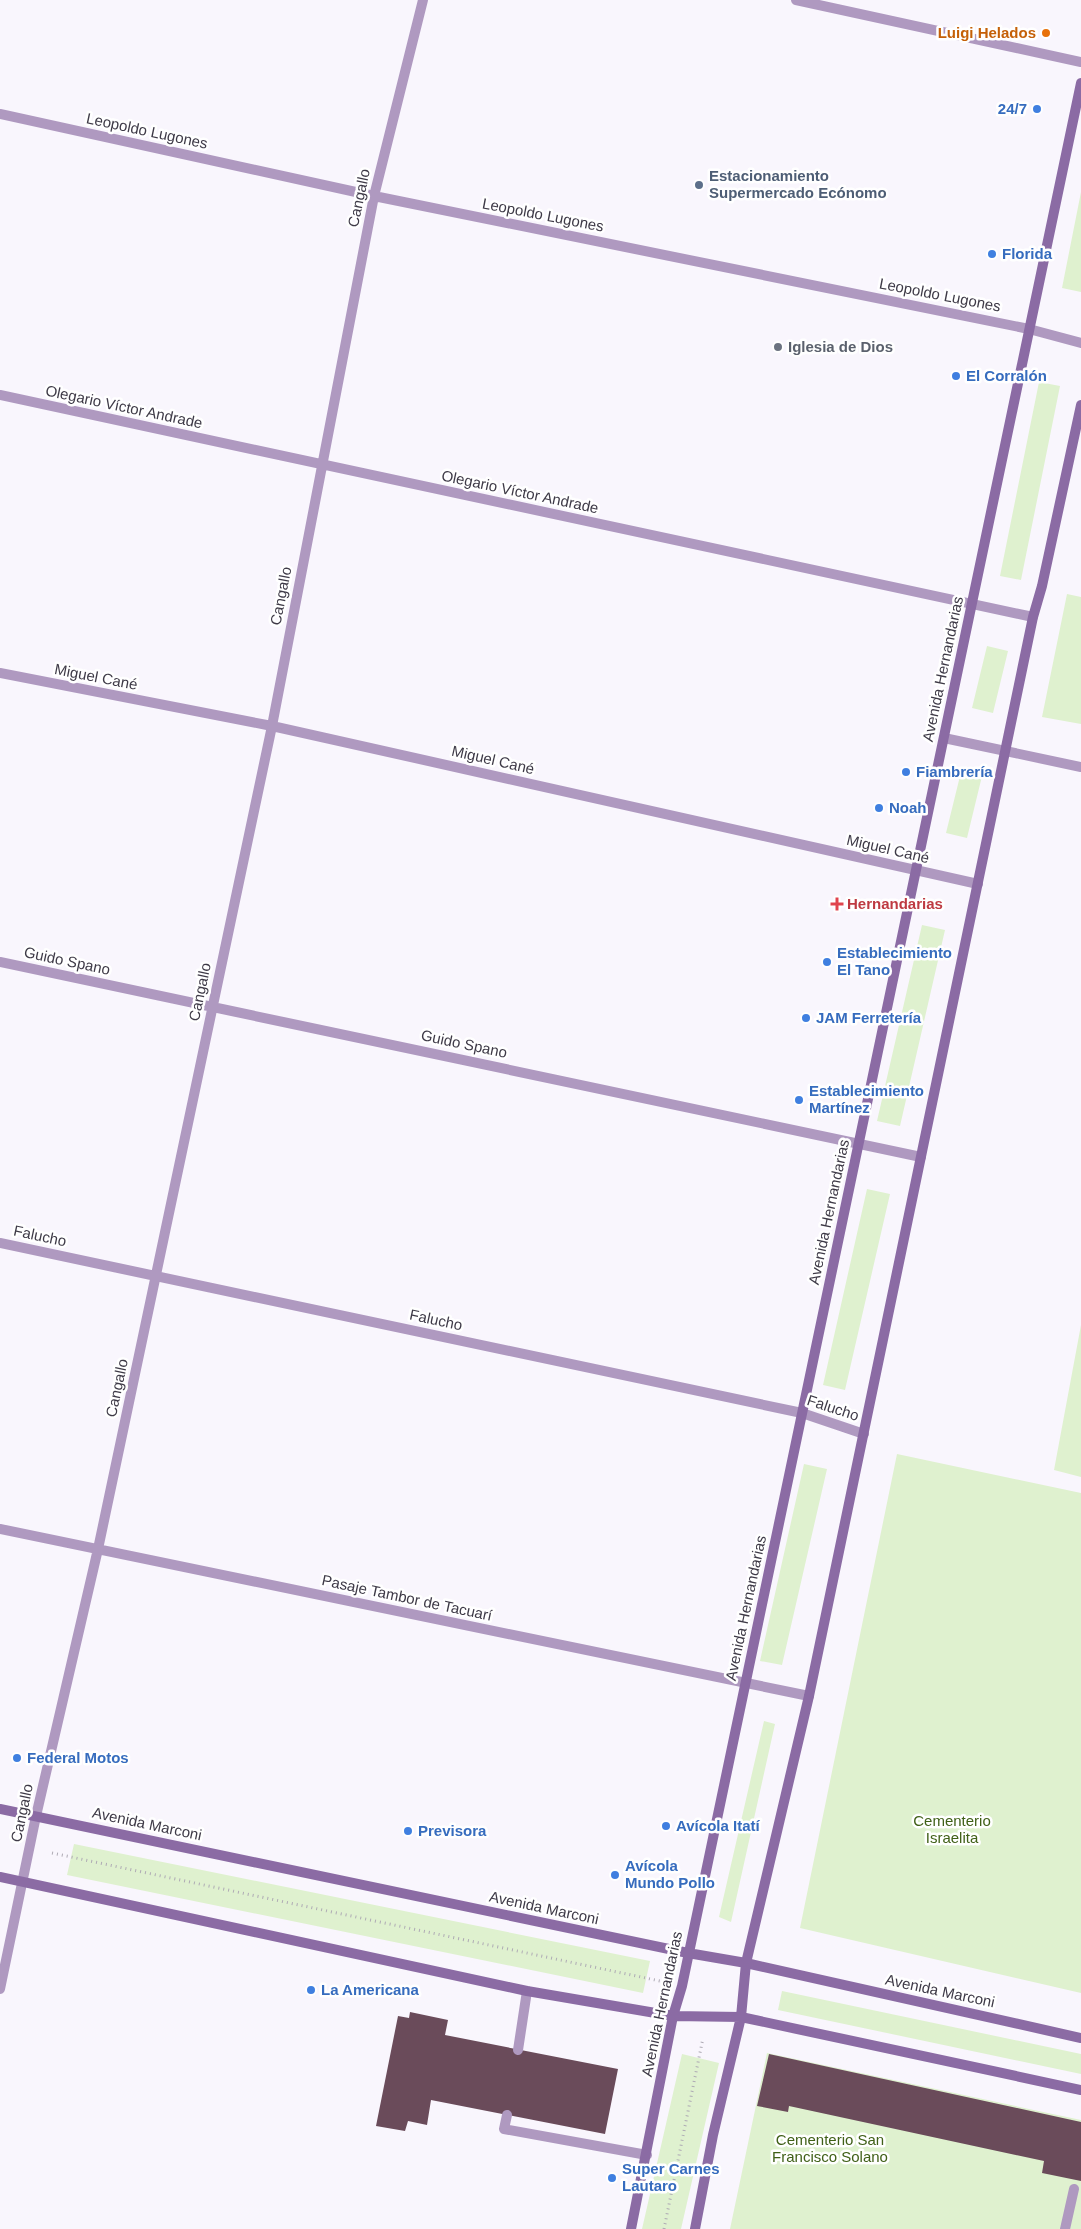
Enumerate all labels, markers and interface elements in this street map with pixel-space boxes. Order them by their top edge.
place label: Luigi Helados [938,24,1036,41]
marker: Luigi Helados [1040,27,1052,39]
place label: 24/7 [998,100,1027,117]
marker: 24/7 [1031,103,1043,115]
street label: Leopoldo Lugones [85,109,209,152]
street label: Cangallo [344,167,373,229]
place label: Estacionamiento Supermercado Ecónomo [709,167,887,201]
marker: Estacionamiento Supermercado Ecónomo [693,179,705,191]
street label: Leopoldo Lugones [481,194,605,235]
place label: Florida [1002,245,1053,262]
marker: Florida [986,248,998,260]
street label: Leopoldo Lugones [878,274,1002,315]
place label: Iglesia de Dios [788,338,893,355]
marker: Iglesia de Dios [772,341,784,353]
place label: El Corralón [966,367,1047,384]
marker: El Corralón [950,370,962,382]
street label: Olegario Víctor Andrade [44,382,204,431]
street label: Olegario Víctor Andrade [440,467,600,516]
street label: Cangallo [267,565,295,627]
street label: Avenida Hernandarias [919,595,966,743]
street label: Miguel Cané [53,660,139,693]
street label: Miguel Cané [450,742,536,777]
place label: Fiambrería [916,763,993,780]
marker: Fiambrería [900,766,912,778]
place label: Noah [889,799,927,816]
marker: Noah [873,802,885,814]
street label: Miguel Cané [845,831,931,866]
place label: Hernandarias [847,895,943,912]
marker: Hernandarias [831,898,843,910]
street label: Guido Spano [23,943,112,978]
place label: Establecimiento El Tano [837,944,952,978]
marker: Establecimiento El Tano [821,956,833,968]
street label: Cangallo [185,961,214,1023]
place label: JAM Ferretería [816,1009,922,1026]
marker: JAM Ferretería [800,1012,812,1024]
street label: Guido Spano [420,1026,509,1061]
place label: Establecimiento Martínez [809,1082,924,1116]
marker: Establecimiento Martínez [793,1094,805,1106]
street label: Avenida Hernandarias [805,1138,852,1286]
street label: Falucho [12,1222,68,1249]
street label: Falucho [408,1306,464,1333]
street label: Cangallo [102,1357,131,1419]
street label: Falucho [805,1391,861,1424]
street label: Avenida Hernandarias [722,1534,769,1682]
street label: Pasaje Tambor de Tacuarí [320,1571,495,1624]
place label: Federal Motos [27,1749,129,1766]
marker: Federal Motos [11,1752,23,1764]
street label: Cangallo [7,1782,36,1844]
street label: Avenida Marconi [91,1804,203,1843]
park label: Cementerio Israelita [913,1812,991,1846]
place label: Avícola Itatí [676,1817,760,1834]
marker: Avícola Itatí [660,1820,672,1832]
place label: Previsora [418,1822,487,1839]
marker: Previsora [402,1825,414,1837]
place label: Avícola Mundo Pollo [625,1857,715,1891]
marker: Avícola Mundo Pollo [609,1869,621,1881]
street label: Avenida Marconi [488,1888,600,1927]
street label: Avenida Hernandarias [638,1930,685,2078]
street label: Avenida Marconi [884,1971,996,2010]
place label: La Americana [321,1981,419,1998]
marker: La Americana [305,1984,317,1996]
park label: Cementerio San Francisco Solano [772,2131,888,2165]
place label: Super Carnes Lautaro [622,2160,720,2194]
marker: Super Carnes Lautaro [606,2172,618,2184]

